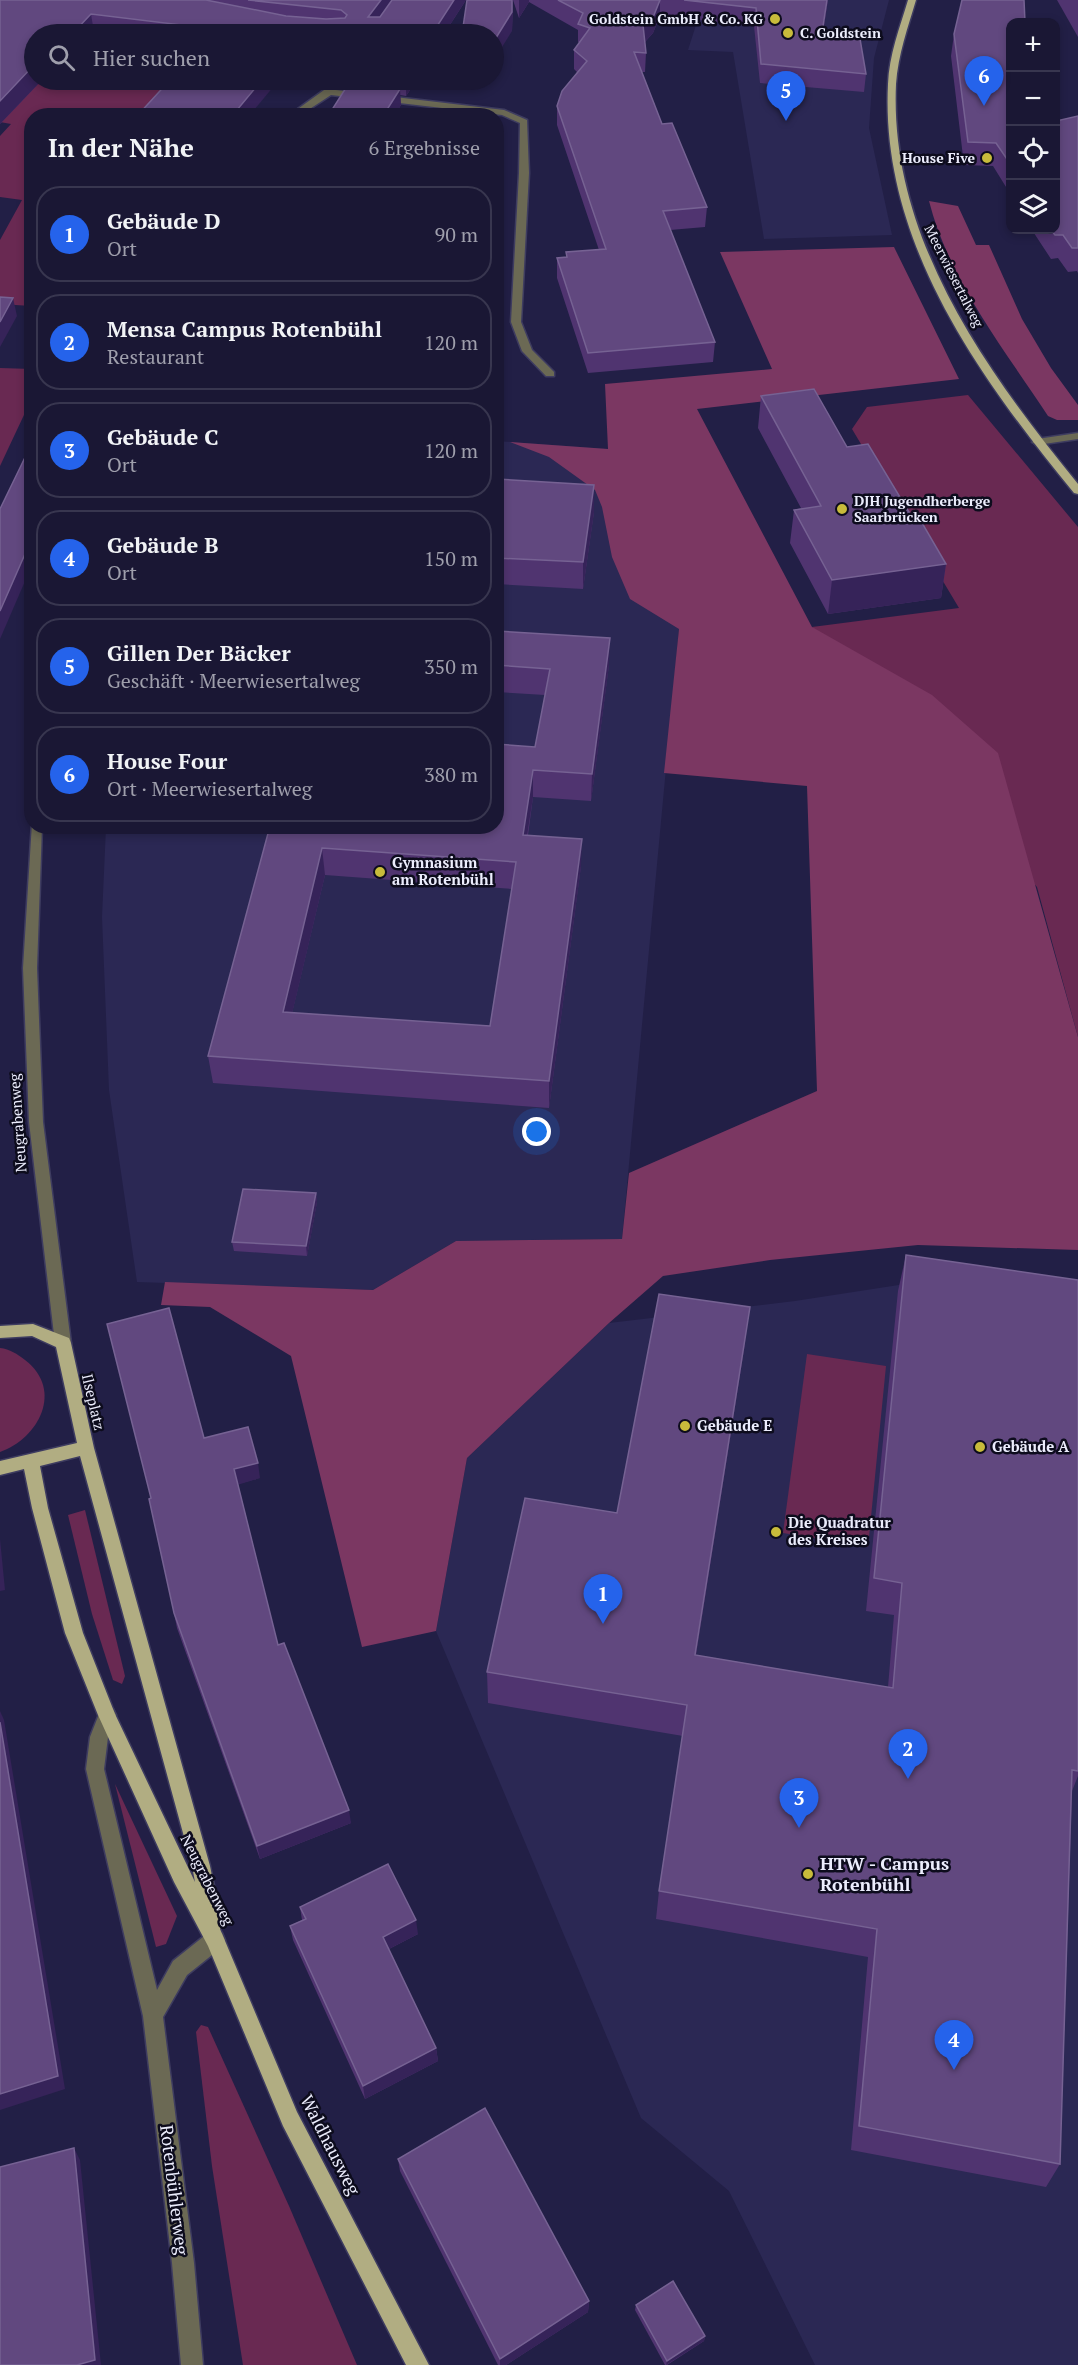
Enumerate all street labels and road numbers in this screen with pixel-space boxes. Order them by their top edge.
street label: Meerwiesertalweg [920,221,989,331]
street label: Neugrabenweg [3,1072,30,1173]
street label: Ilseplatz [78,1372,110,1432]
street label: Neugrabenweg [176,1831,240,1929]
street label: Waldhausweg [295,2090,367,2199]
street label: Rotenbühlerweg [155,2123,195,2257]

